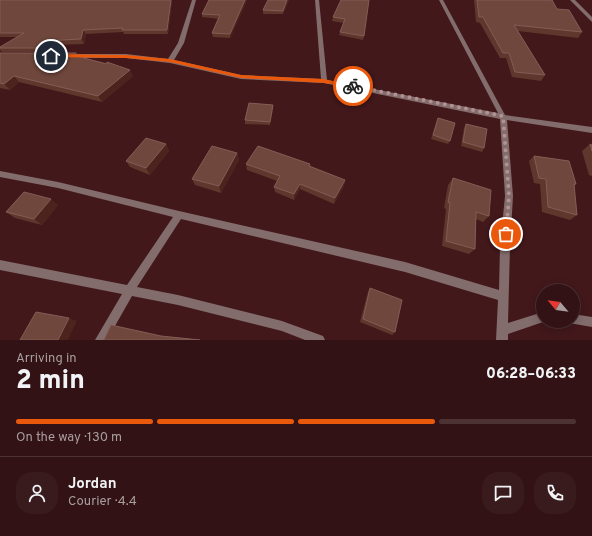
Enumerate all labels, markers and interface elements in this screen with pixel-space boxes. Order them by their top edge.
pin [34,39,68,73]
icon: home [40,45,62,67]
courier [333,66,373,106]
icon: bike [342,75,364,97]
pin [489,217,523,251]
icon: bag [495,223,517,245]
north arrow [536,284,580,328]
map controls [536,284,580,328]
text: Arriving in [16,351,77,367]
text: 2 min [16,365,85,398]
text: 06:28–06:33 [486,365,576,384]
text: On the way · 130 m [16,430,122,446]
button: person [16,472,58,514]
button: chat [482,472,524,514]
button: phone [534,472,576,514]
text: Jordan [68,475,117,494]
text: Courier · 4.4 [68,494,137,510]

